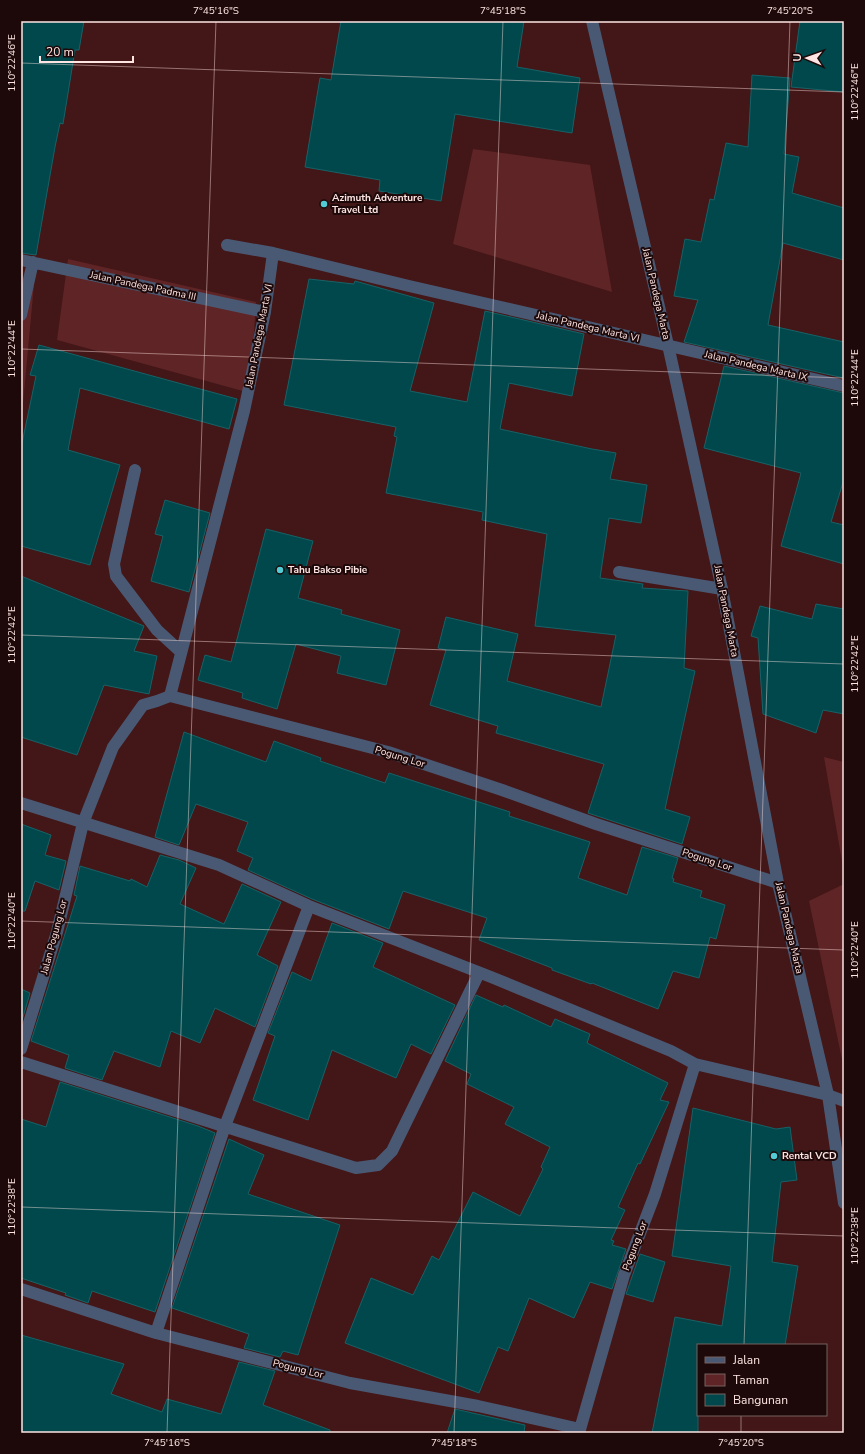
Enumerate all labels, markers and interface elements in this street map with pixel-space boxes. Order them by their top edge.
text: 7°45'16"S [193,4,239,18]
text: 7°45'18"S [480,4,526,18]
text: 7°45'20"S [767,4,813,18]
text: 110°22'46"E [5,34,19,92]
scale bar [40,38,133,64]
north arrow [787,38,827,78]
text: 20 m [46,44,74,60]
text: U [790,53,805,62]
text: 110°22'46"E [848,63,862,121]
place label: Azimuth Adventure Travel Ltd [332,191,423,217]
marker: Azimuth Adventure Travel Ltd [319,199,329,209]
street label: Jalan Pandega Marta [638,246,673,341]
street label: Jalan Pandega Padma III [88,268,197,304]
street label: Jalan Pandega Marta VI [242,283,276,390]
street label: Jalan Pandega Marta VI [534,308,641,346]
text: 110°22'44"E [5,320,19,378]
street label: Jalan Pandega Marta IX [702,347,809,385]
text: 110°22'44"E [848,349,862,407]
place label: Tahu Bakso Pibie [288,563,368,577]
street label: Jalan Pandega Marta [710,563,742,658]
marker: Tahu Bakso Pibie [275,565,285,575]
text: 110°22'42"E [5,606,19,664]
text: 110°22'42"E [848,635,862,693]
street label: Pogung Lor [373,743,427,771]
street label: Pogung Lor [680,845,734,875]
street label: Jalan Pandega Marta [771,880,806,975]
text: 110°22'40"E [5,892,19,950]
street label: Jalan Pogung Lor [37,898,71,977]
text: 110°22'40"E [848,921,862,979]
place label: Rental VCD [782,1149,837,1163]
marker: Rental VCD [769,1151,779,1161]
text: 110°22'38"E [5,1178,19,1236]
text: 110°22'38"E [848,1207,862,1265]
street label: Pogung Lor [619,1219,651,1273]
legend [697,1344,827,1416]
text: Jalan [732,1352,760,1368]
street label: Pogung Lor [271,1356,325,1382]
text: Taman [733,1372,769,1388]
text: Bangunan [733,1392,788,1408]
text: 7°45'16"S [144,1436,190,1450]
text: 7°45'18"S [431,1436,477,1450]
text: 7°45'20"S [718,1436,764,1450]

